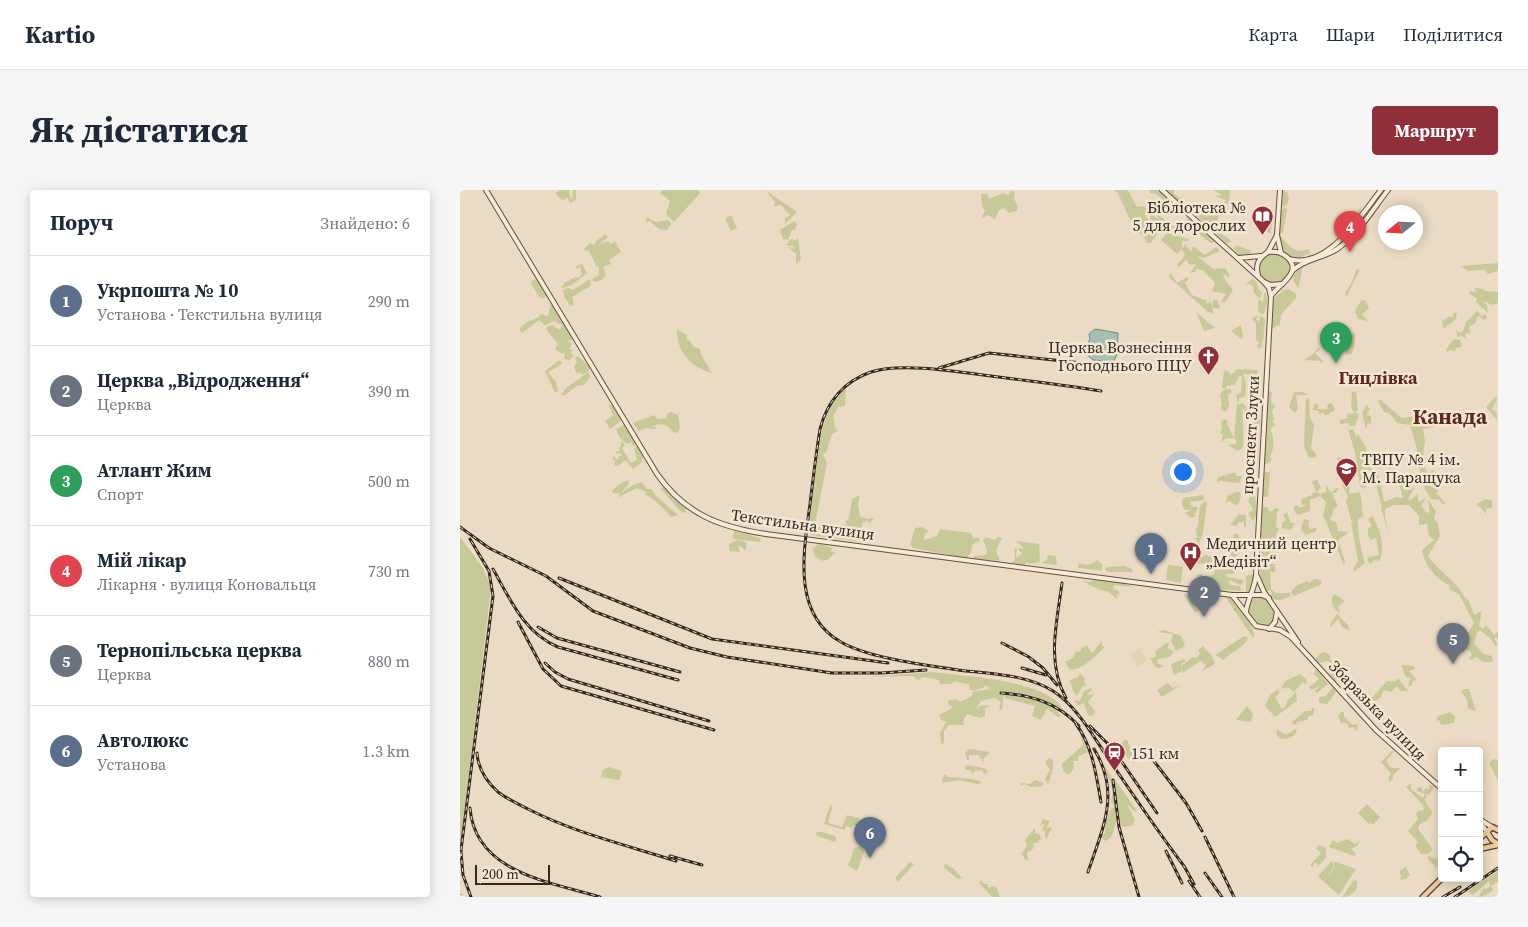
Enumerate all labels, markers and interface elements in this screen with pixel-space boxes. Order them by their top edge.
text: Kartio [25,18,95,51]
text: Карта [1248,22,1298,47]
text: Шари [1326,22,1375,47]
text: Поділитися [1403,22,1503,47]
text: Як дістатися [30,106,248,154]
button: Маршрут [1372,106,1498,155]
place label: Бібліотека № 5 для дорослих [1132,196,1247,236]
library icon: Бібліотека № 5 для дорослих [1250,204,1274,235]
north arrow [1378,205,1423,250]
text: Поруч [50,208,113,237]
pin: 4 [1334,211,1366,252]
text: Знайдено: 6 [320,212,410,234]
text: Укрпошта № 10 [97,277,238,303]
text: 1 [62,290,70,312]
text: 290 m [368,290,410,312]
text: Установа · Текстильна вулиця [97,303,323,325]
pin: 3 [1320,322,1352,363]
place label: Церква Вознесіння Господнього ПЦУ [1048,336,1192,376]
church icon: Церква Вознесіння Господнього ПЦУ [1196,344,1220,375]
district label: Гицлівка [1338,365,1418,390]
text: Церква „Відродження“ [97,367,309,393]
street label: проспект Злуки [1236,375,1264,495]
text: 2 [62,380,70,402]
text: 390 m [368,380,410,402]
text: Церква [97,393,152,415]
district label: Канада [1413,402,1488,431]
place label: ТВПУ № 4 ім. М. Паращука [1362,448,1462,488]
school or university icon: ТВПУ № 4 ім. М. Паращука [1334,456,1358,487]
text: Атлант Жим [97,457,212,483]
your location [1170,459,1196,485]
text: 3 [62,470,70,492]
text: 500 m [368,470,410,492]
text: Спорт [97,483,143,505]
street label: Текстильна вулиця [730,503,876,545]
place label: Медичний центр „Медівіт“ [1206,532,1337,572]
pin: 1 [1135,533,1167,574]
hospital icon: Медичний центр „Медівіт“ [1178,540,1202,571]
text: Мій лікар [97,547,186,573]
text: 4 [62,560,70,582]
text: 730 m [368,560,410,582]
text: Лікарня · вулиця Коновальця [97,573,317,595]
pin: 2 [1188,576,1220,617]
pin: 5 [1437,623,1469,664]
text: Тернопільська церква [97,637,302,663]
text: 5 [62,650,70,672]
text: 880 m [368,650,410,672]
street label: Збаразька вулиця [1324,655,1432,765]
text: Церква [97,663,152,685]
text: Автолюкс [97,727,189,753]
text: 6 [62,740,70,762]
text: 1.3 km [362,740,410,762]
station icon: 151 км [1103,741,1127,772]
place label: 151 км [1131,742,1180,764]
map controls [1438,747,1483,882]
button: + [1438,747,1483,792]
text: Установа [97,753,166,775]
button: − [1438,792,1483,837]
pin: 6 [854,817,886,858]
button: locate [1438,837,1483,882]
scale bar [475,862,550,885]
text: 200 m [482,864,519,884]

